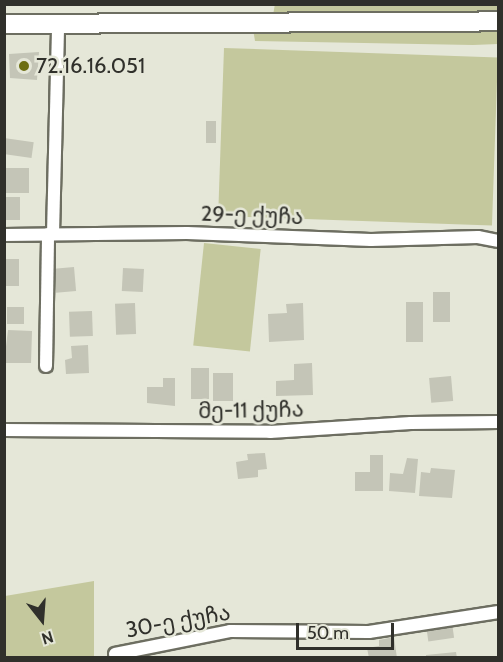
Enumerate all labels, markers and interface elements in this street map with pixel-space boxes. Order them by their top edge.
place label: 72.16.16.051 [36,53,145,79]
marker: 72.16.16.051 [17,59,31,73]
street label: 29-ე ქუჩა [200,200,304,230]
street label: მე-11 ქუჩა [198,396,304,424]
north arrow [12,590,72,650]
street label: 30-ე ქუჩა [124,599,232,643]
scale bar [299,611,396,649]
text: 50 m [307,622,349,644]
text: N [39,627,56,648]

